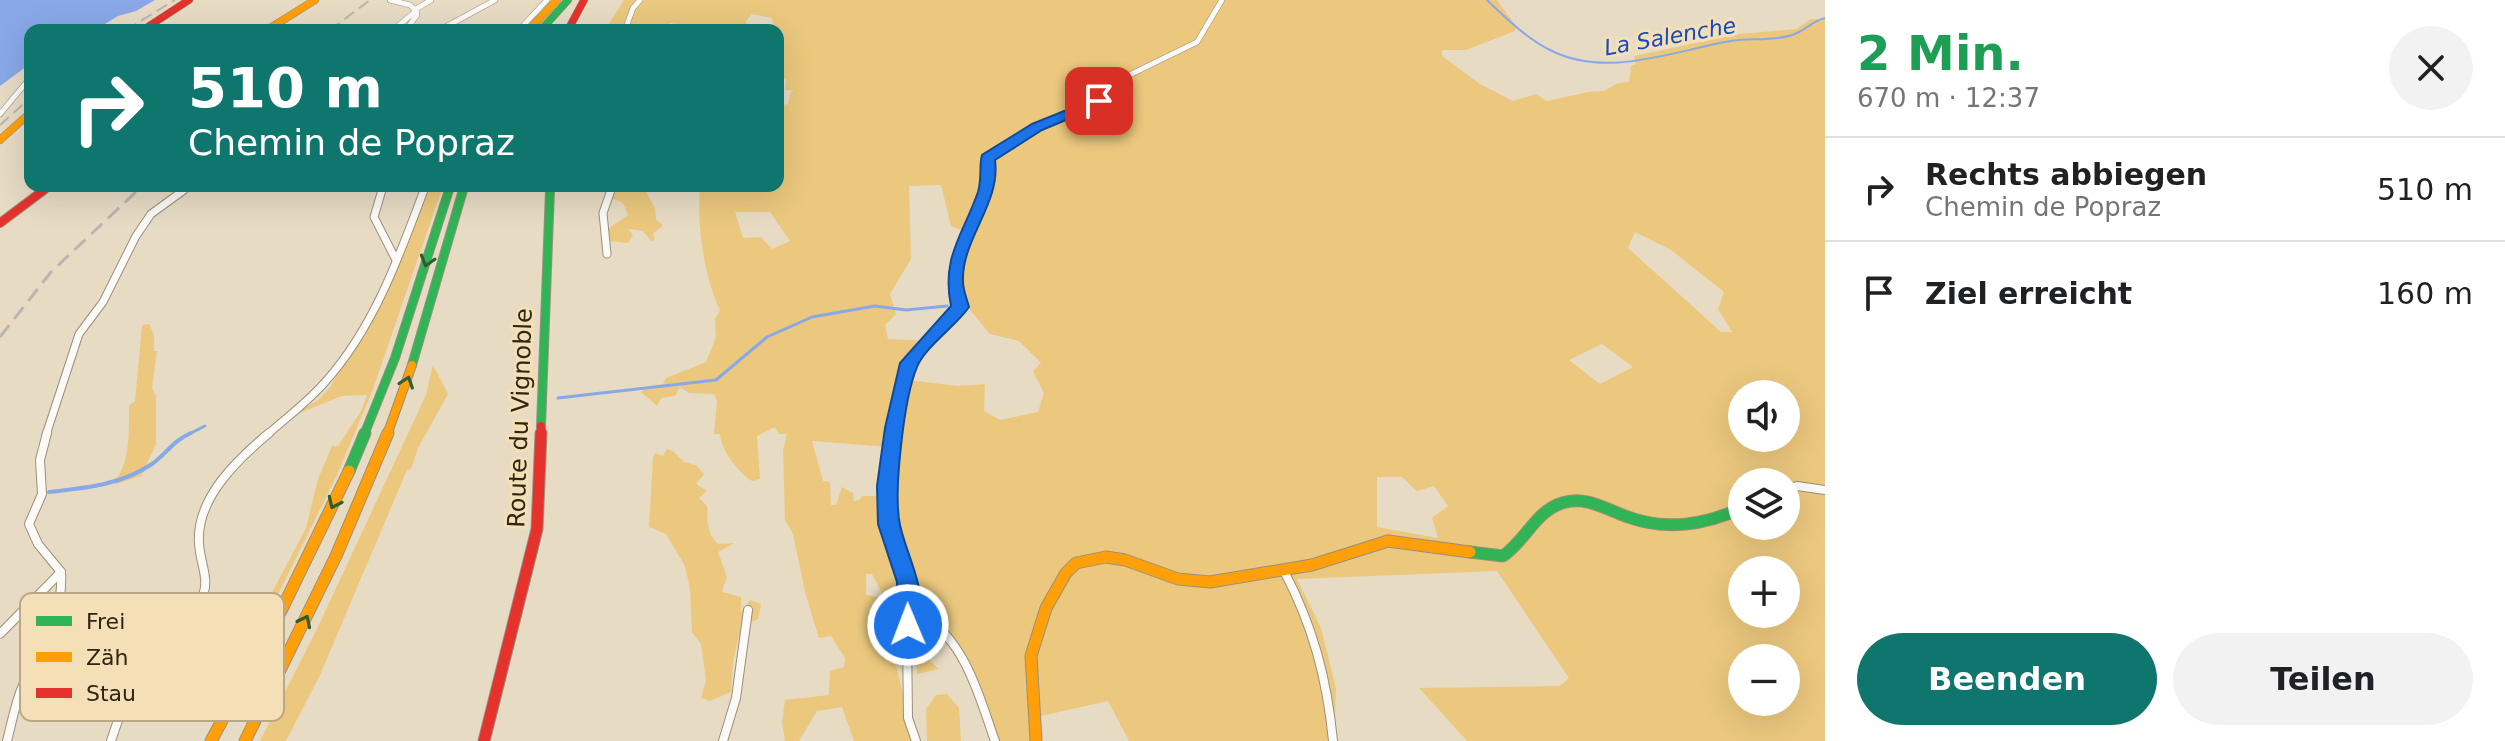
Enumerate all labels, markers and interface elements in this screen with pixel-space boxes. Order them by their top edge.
water label: La Salenche [1602,13,1738,60]
text: 2 Min. [1857,25,2024,81]
button: close [2389,26,2473,110]
text: 510 m [188,55,383,120]
icon: right [56,56,160,160]
pin [1065,67,1133,135]
icon: arrive [1077,79,1121,123]
text: 670 m · 12:37 [1857,83,2040,113]
text: Chemin de Popraz [188,122,515,163]
text: Rechts abbiegen [1925,157,2207,192]
icon: right [1857,167,1901,211]
text: 510 m [2377,172,2473,207]
text: Chemin de Popraz [1925,192,2161,222]
one-way arrow [420,253,436,267]
icon: arrive [1857,271,1901,315]
text: Ziel erreicht [1925,276,2132,311]
text: 160 m [2377,276,2473,311]
street label: Route du Vignoble [502,308,538,528]
one-way arrow [397,376,413,390]
map controls [1728,380,1800,716]
button: sound [1728,380,1800,452]
button: layers [1728,468,1800,540]
one-way arrow [328,495,344,509]
button: + [1728,556,1800,628]
position arrow [866,583,950,667]
legend [20,593,284,721]
text: Frei [86,609,125,634]
one-way arrow [295,615,311,630]
button: Beenden [1857,633,2157,725]
button: Teilen [2173,633,2473,725]
button: − [1728,644,1800,716]
text: Zäh [86,645,129,670]
text: Stau [86,681,136,706]

